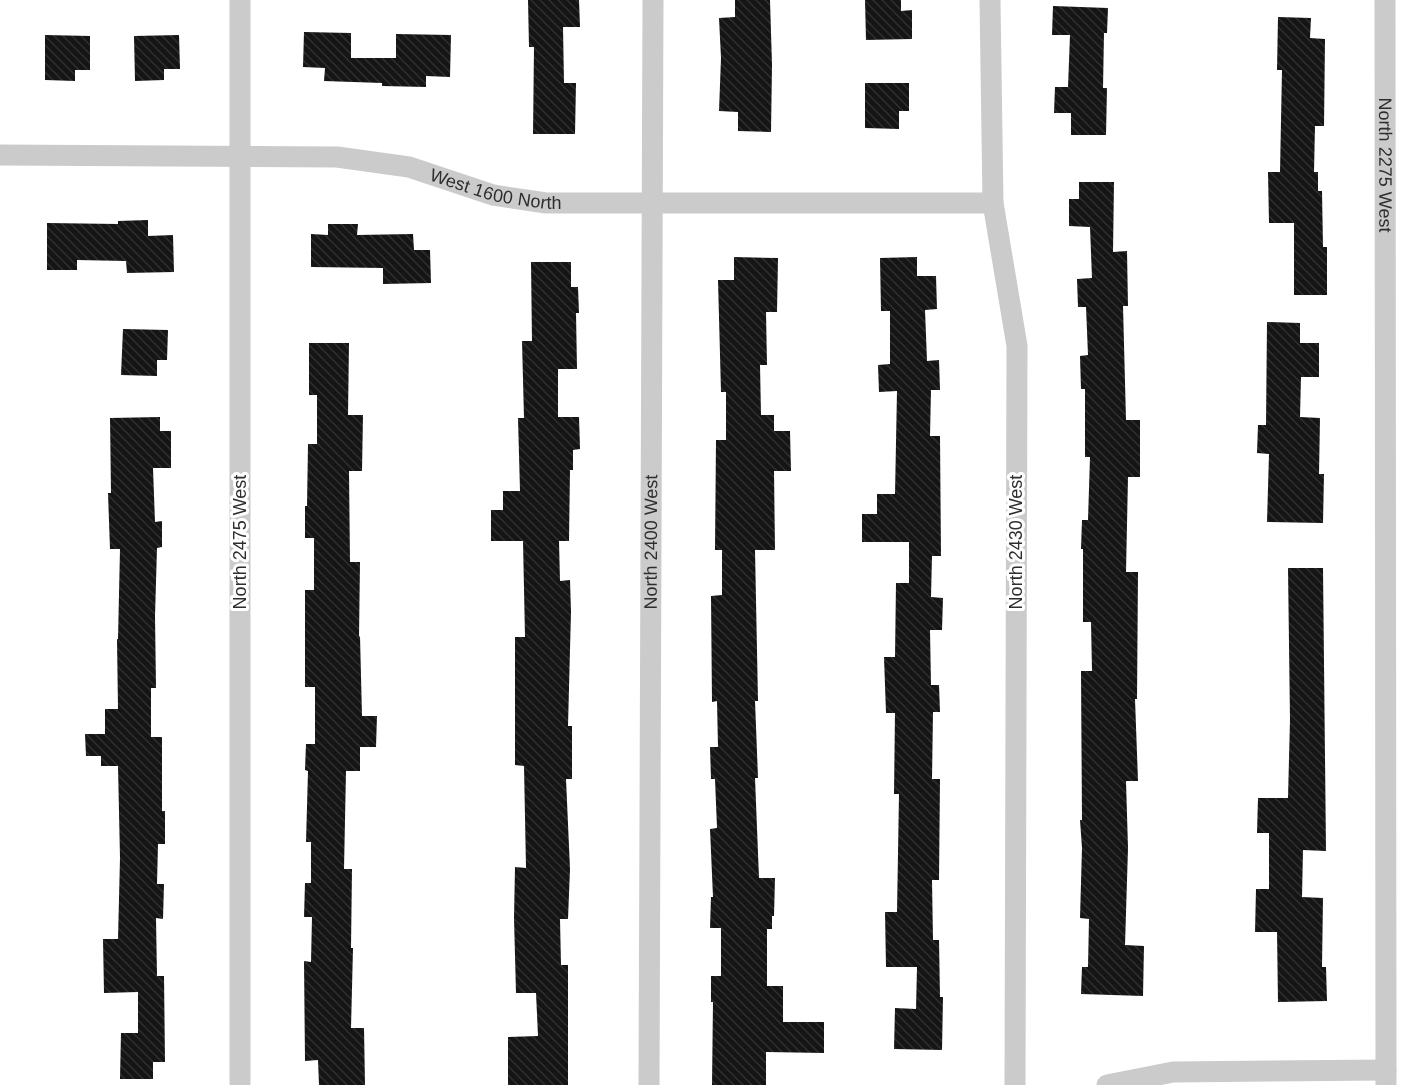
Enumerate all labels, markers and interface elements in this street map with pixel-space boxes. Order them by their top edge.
street label: North 2275 West [1375,98,1395,232]
street label: West 1600 North [428,165,562,213]
street label: North 2475 West [230,475,250,609]
street label: North 2400 West [641,475,661,609]
street label: North 2430 West [1006,475,1026,609]

